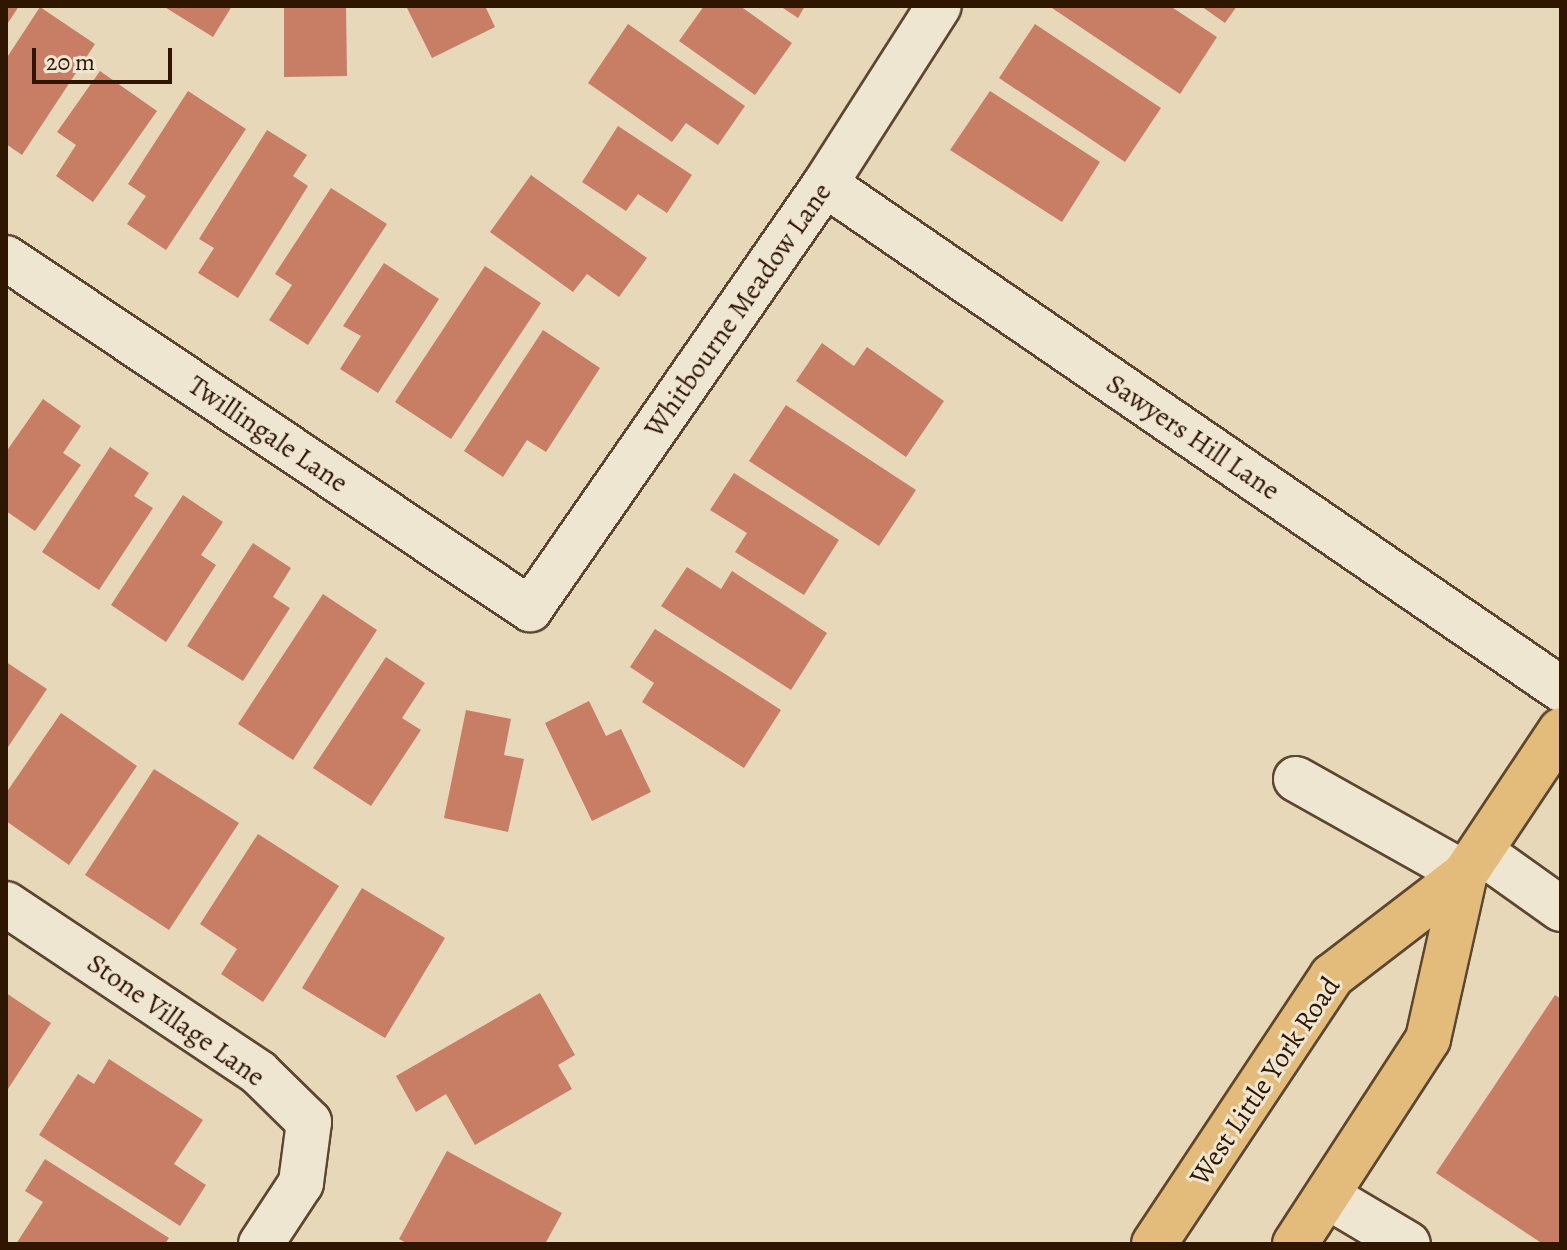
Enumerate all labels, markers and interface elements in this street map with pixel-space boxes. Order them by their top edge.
scale bar [36,32,176,82]
text: 20 m [46,46,95,78]
street label: Whitbourne Meadow Lane [637,176,839,444]
street label: Sawyers Hill Lane [1100,367,1286,507]
street label: Twillingale Lane [182,368,354,500]
street label: Stone Village Lane [81,946,271,1094]
street label: West Little York Road [1183,970,1347,1192]

